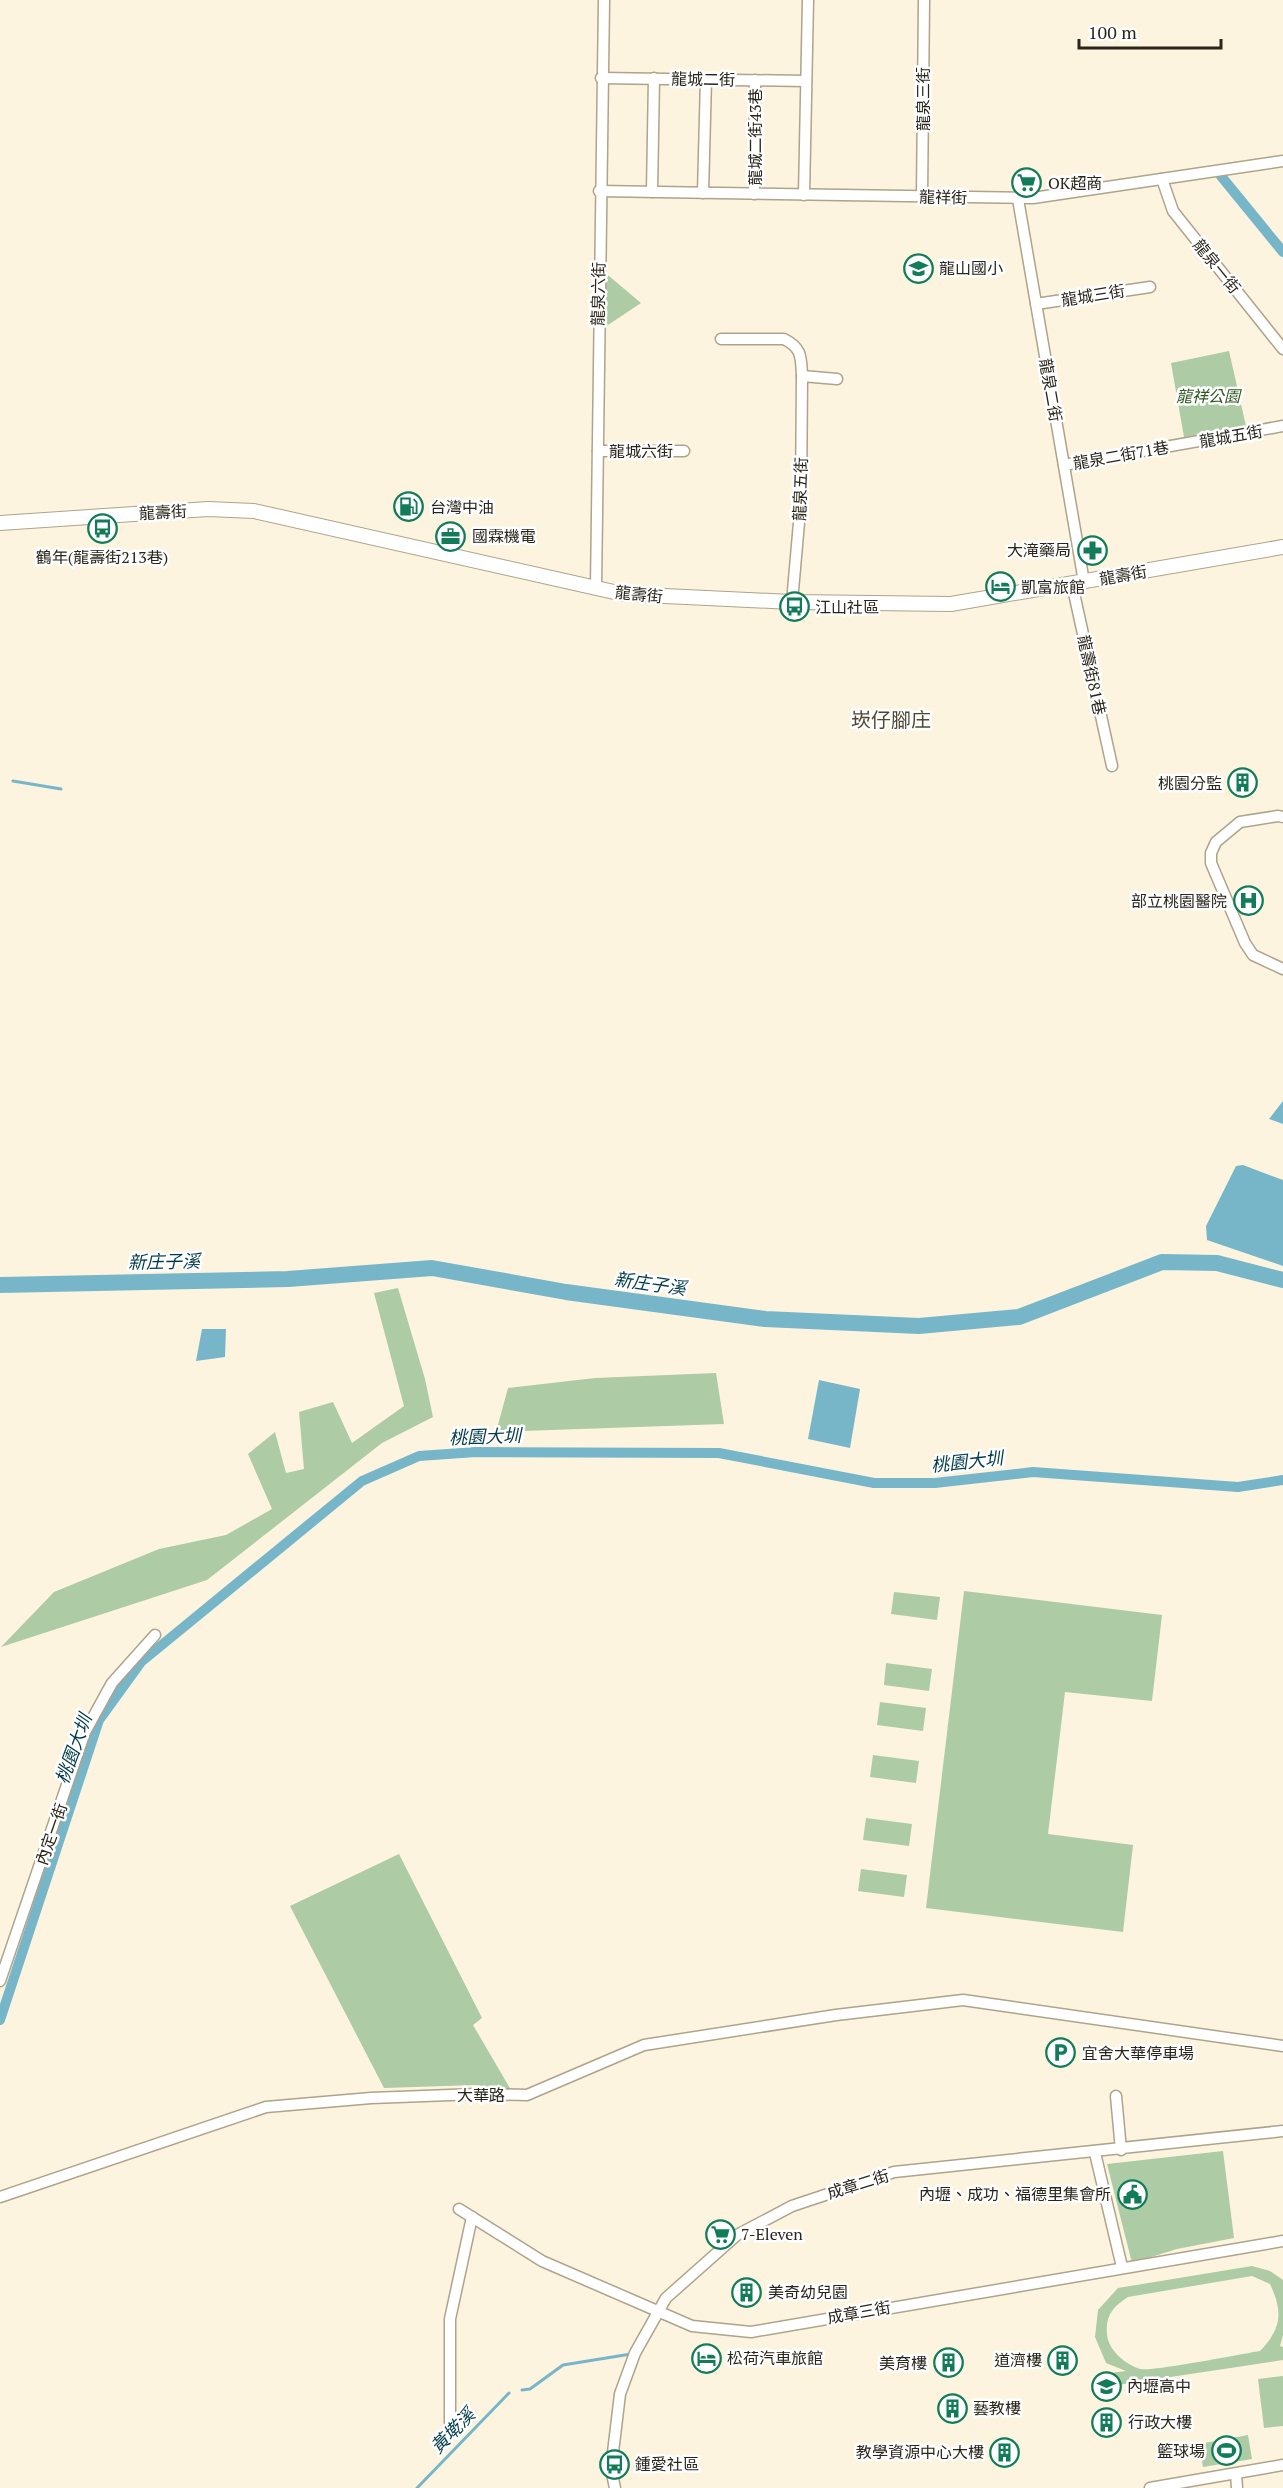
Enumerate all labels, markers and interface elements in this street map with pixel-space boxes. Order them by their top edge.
scale bar [1079,12,1222,50]
text: 100 m [1088,20,1137,44]
street label: 龍城二街 [671,67,735,91]
street label: 龍泉三街 [912,67,934,131]
street label: 龍城二街43巷 [744,88,766,186]
supermarket icon: OK超商 [1011,167,1043,199]
place label: OK超商 [1048,172,1102,194]
street label: 龍祥街 [919,186,967,208]
street label: 龍泉一街 [1188,234,1246,298]
school or university icon: 龍山國小 [902,252,934,284]
place label: 龍山國小 [939,257,1003,279]
street label: 龍泉六街 [586,262,610,326]
street label: 龍城三街 [1060,279,1126,311]
street label: 龍泉二街 [1035,357,1067,423]
park label: 龍祥公園 [1176,385,1242,407]
street label: 龍城五街 [1198,420,1264,452]
street label: 龍泉二街71巷 [1071,436,1171,474]
street label: 龍城六街 [609,440,673,462]
street label: 龍泉五街 [788,457,812,521]
fuel station icon: 台灣中油 [393,491,425,523]
place label: 台灣中油 [430,496,494,518]
street label: 龍壽街 [138,500,188,524]
bus stop icon: 鶴年(龍壽街213巷) [86,513,118,545]
office icon: 國霖機電 [435,520,467,552]
place label: 國霖機電 [472,525,536,547]
pharmacy icon: 大滝藥局 [1076,534,1108,566]
place label: 大滝藥局 [1007,539,1071,561]
place label: 鶴年(龍壽街213巷) [36,546,168,568]
street label: 龍壽街 [1097,560,1149,590]
hotel icon: 凱富旅館 [984,571,1016,603]
place label: 凱富旅館 [1021,576,1085,598]
street label: 龍壽街 [614,581,664,607]
bus stop icon: 江山社區 [778,591,810,623]
place label: 江山社區 [815,596,879,618]
street label: 龍壽街81巷 [1073,633,1111,717]
district label: 崁仔腳庄 [851,706,931,733]
building icon: 桃園分監 [1227,767,1259,799]
place label: 桃園分監 [1158,772,1222,794]
hospital icon: 部立桃園醫院 [1232,885,1264,917]
place label: 部立桃園醫院 [1131,890,1227,912]
water label: 新庄子溪 [128,1248,203,1274]
water label: 新庄子溪 [613,1266,690,1300]
water label: 桃園大圳 [449,1423,524,1449]
water label: 桃園大圳 [930,1445,1007,1477]
water label: 桃園大圳 [49,1708,98,1787]
street label: 內定一街 [30,1800,72,1868]
parking icon: 宜舍大華停車場 [1045,2037,1077,2069]
place label: 宜舍大華停車場 [1082,2042,1194,2064]
street label: 大華路 [457,2084,505,2106]
street label: 成章二街 [824,2164,892,2204]
public building icon: 內壢、成功、福德里集會所 [1116,2178,1148,2210]
place label: 內壢、成功、福德里集會所 [919,2183,1111,2205]
supermarket icon: 7-Eleven [704,2218,736,2250]
place label: 7-Eleven [741,2223,803,2245]
building icon: 美奇幼兒園 [731,2276,763,2308]
place label: 美奇幼兒園 [768,2281,848,2303]
street label: 成章三街 [826,2296,892,2328]
hotel icon: 松荷汽車旅館 [690,2342,722,2374]
building icon: 道濟樓 [1047,2344,1079,2376]
place label: 松荷汽車旅館 [727,2347,823,2369]
building icon: 美育樓 [932,2347,964,2379]
place label: 道濟樓 [994,2349,1042,2371]
place label: 美育樓 [879,2352,927,2374]
school or university icon: 內壢高中 [1090,2370,1122,2402]
place label: 內壢高中 [1127,2375,1191,2397]
building icon: 藝教樓 [936,2392,968,2424]
place label: 藝教樓 [973,2397,1021,2419]
water label: 黃墘溪 [425,2400,482,2458]
building icon: 行政大樓 [1091,2406,1123,2438]
place label: 行政大樓 [1128,2411,1192,2433]
sports icon: 籃球場 [1210,2435,1242,2467]
building icon: 教學資源中心大樓 [989,2436,1021,2468]
place label: 籃球場 [1157,2440,1205,2462]
place label: 教學資源中心大樓 [856,2441,984,2463]
bus stop icon: 鍾愛社區 [598,2448,630,2480]
place label: 鍾愛社區 [635,2453,699,2475]

